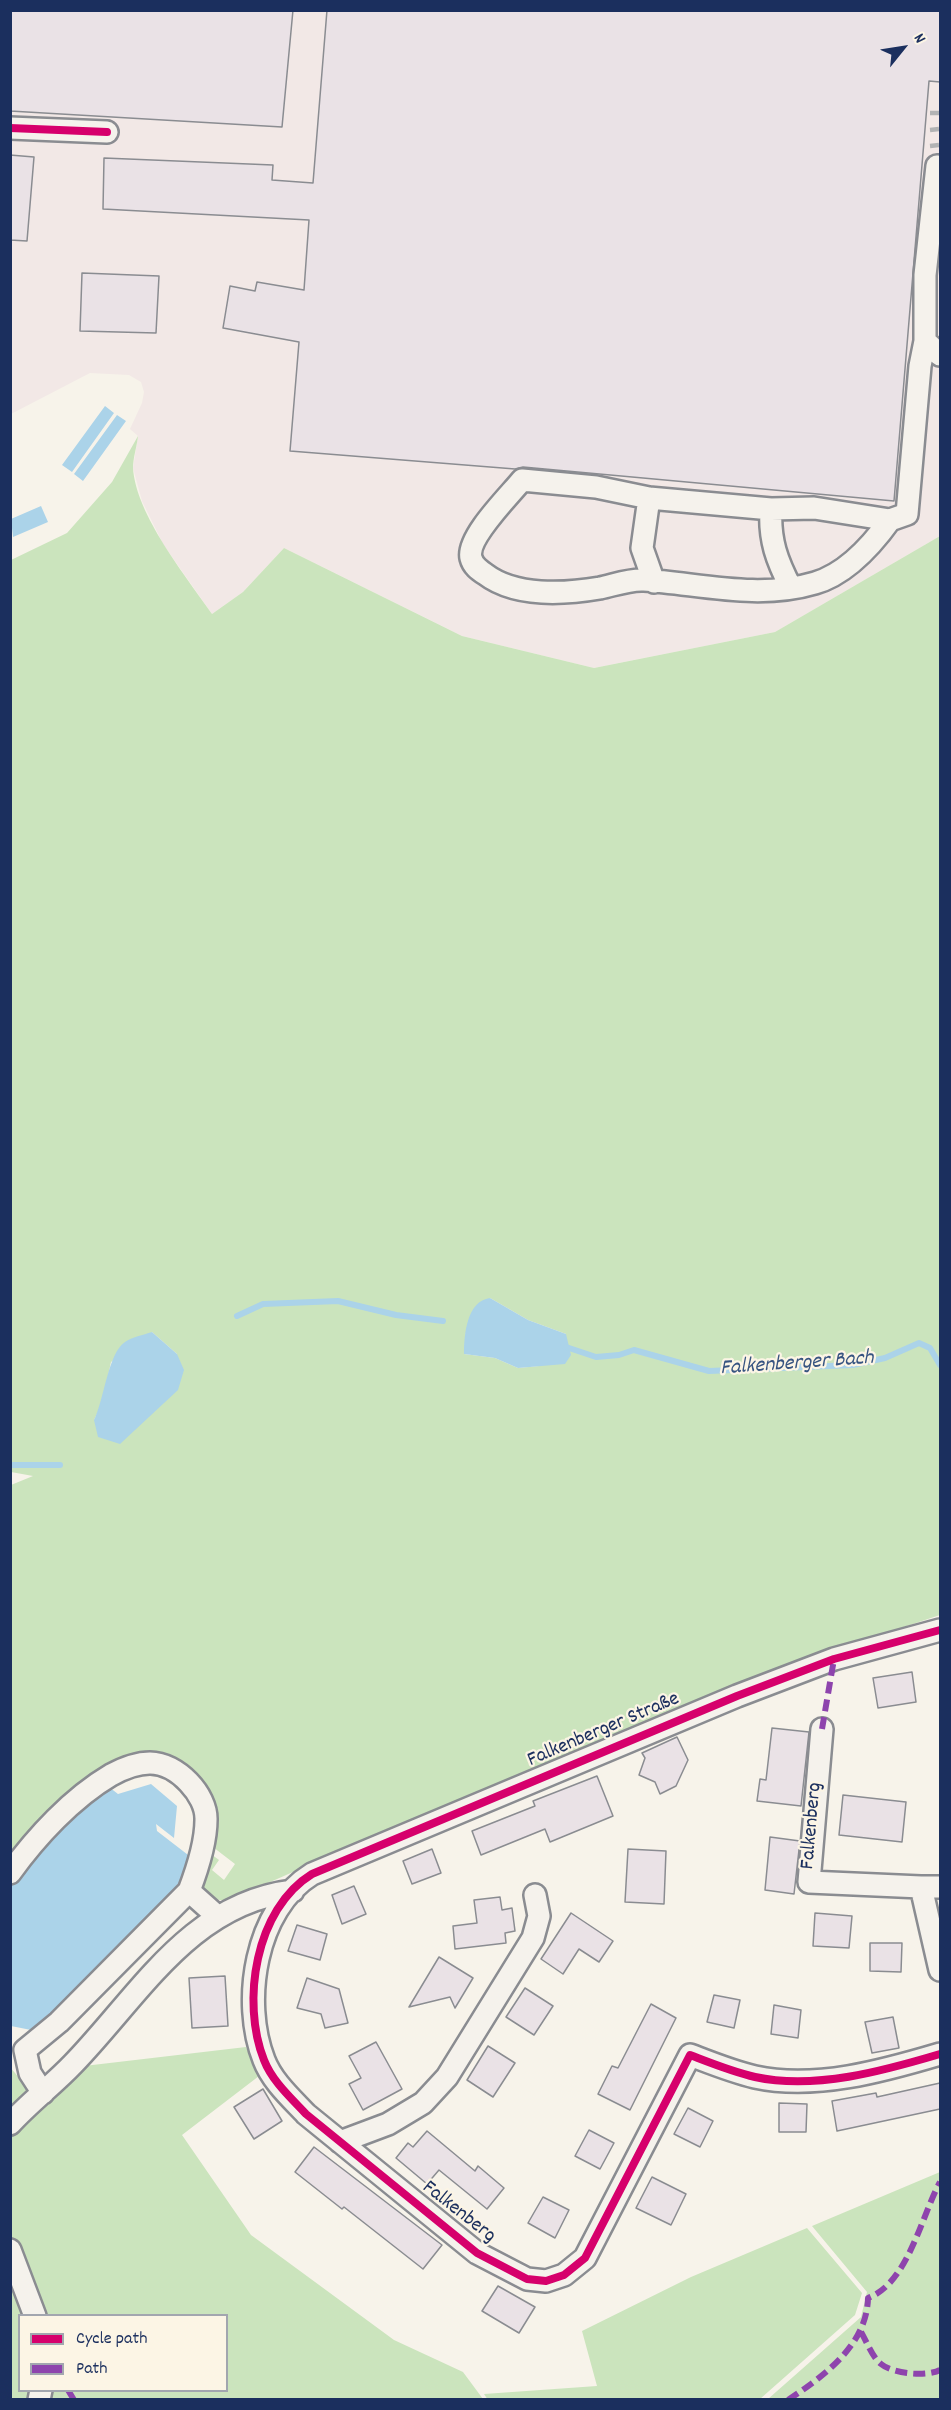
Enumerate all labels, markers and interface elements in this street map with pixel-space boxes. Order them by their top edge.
north arrow [873,18,933,78]
text: N [907,30,931,48]
water label: Falkenberger Bach [719,1346,875,1384]
street label: Falkenberger Straße [524,1688,684,1774]
street label: Falkenberg [797,1782,829,1870]
street label: Falkenberg [416,2176,500,2250]
legend [18,2314,228,2392]
text: Cycle path [76,2327,147,2352]
text: Path [76,2357,108,2382]

